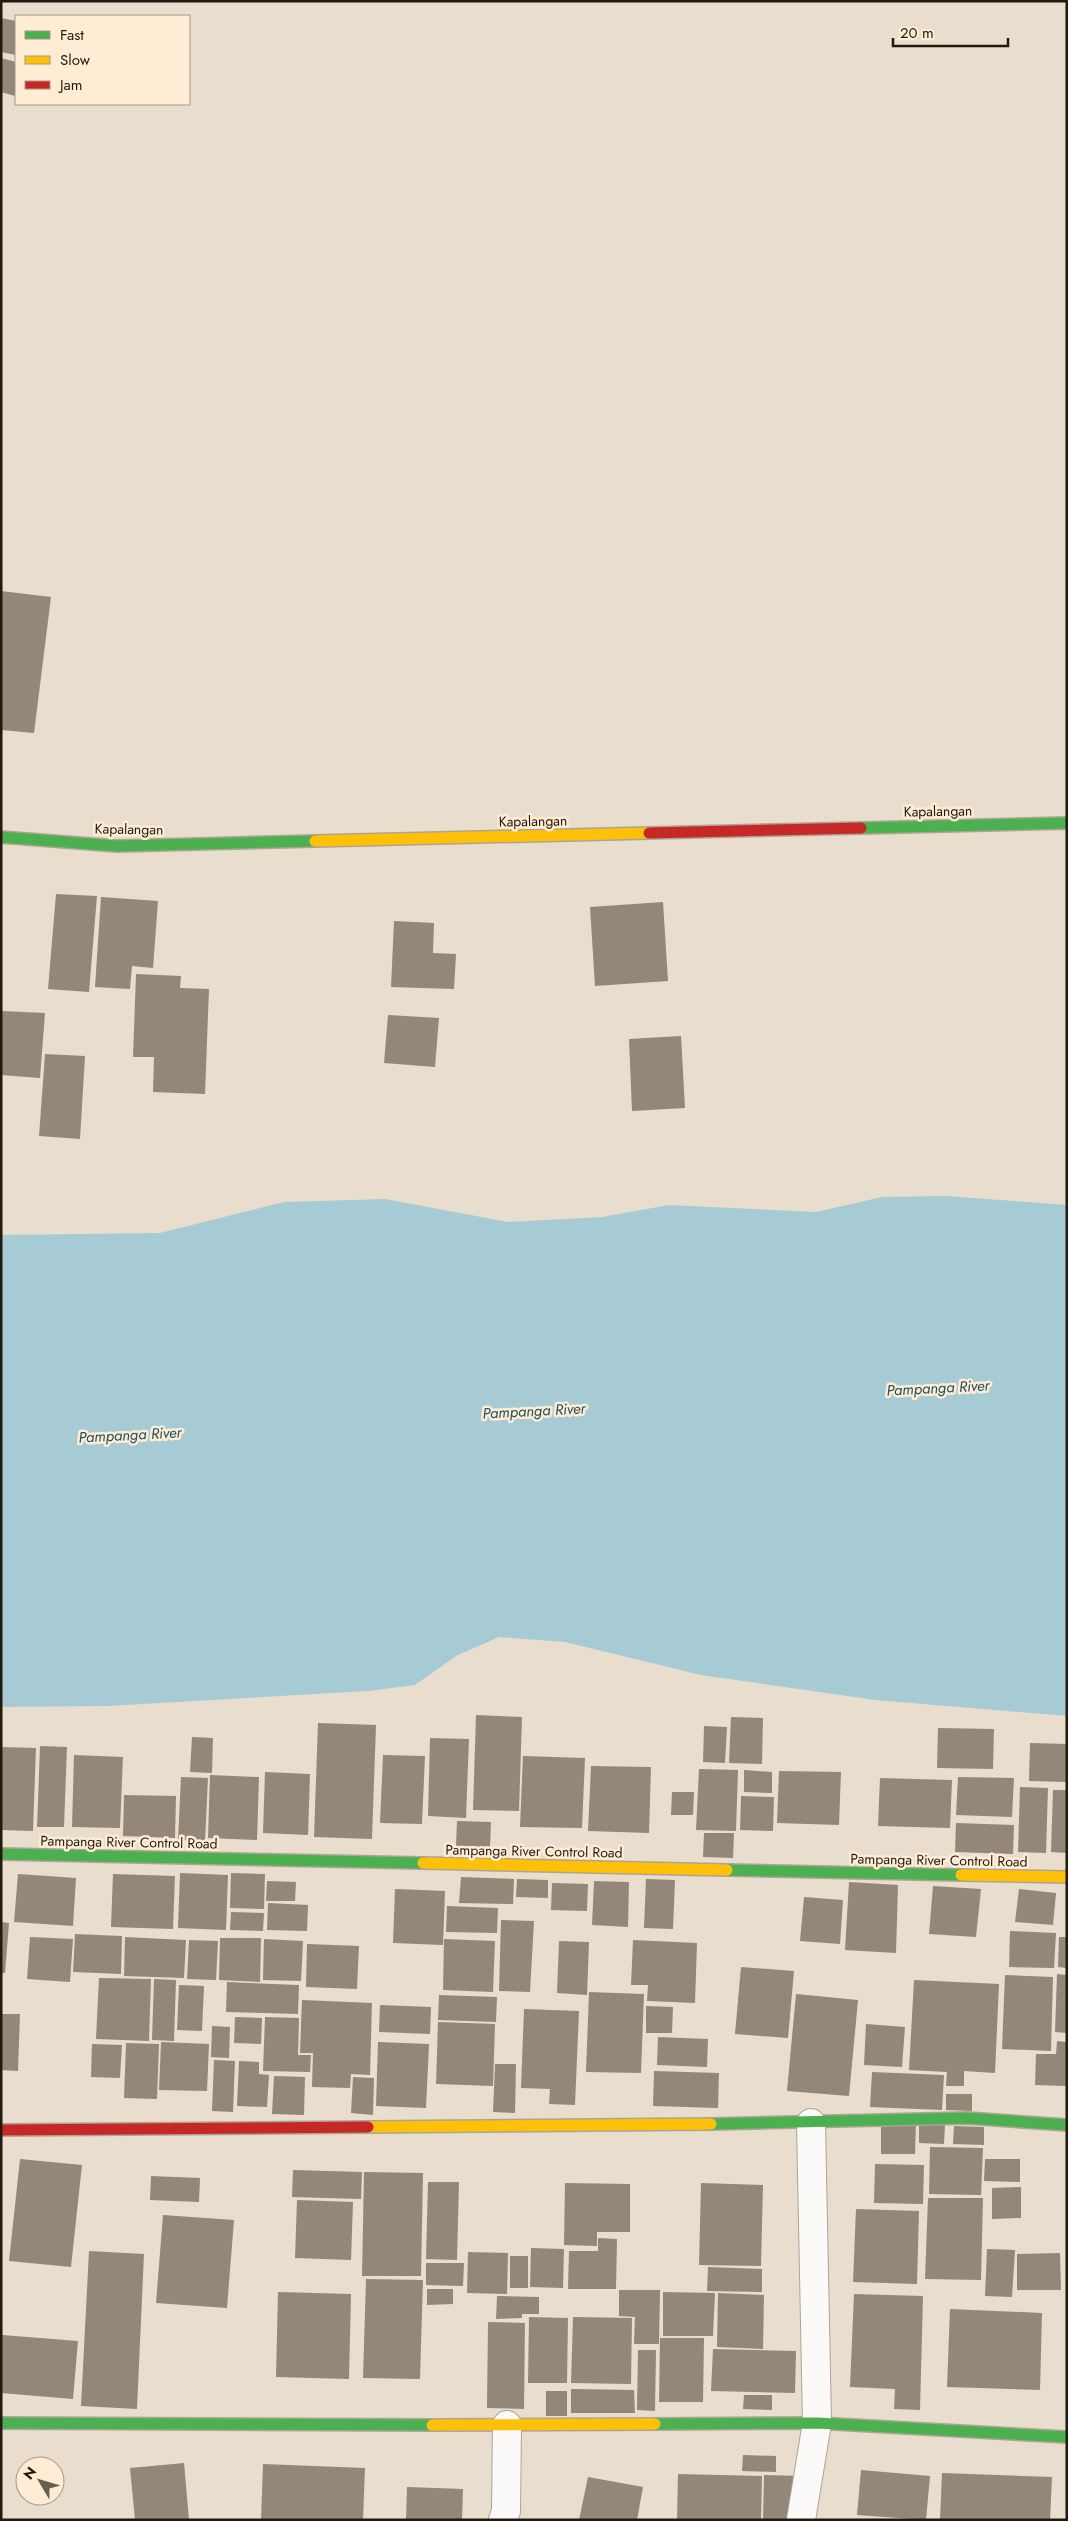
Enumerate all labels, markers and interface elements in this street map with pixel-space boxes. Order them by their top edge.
legend [15,15,190,105]
scale bar [893,15,1008,47]
text: 20 m [900,22,934,44]
text: Fast [60,24,84,46]
text: Slow [60,49,91,71]
text: Jam [58,74,83,96]
street label: Kapalangan [903,800,973,822]
street label: Kapalangan [498,810,568,832]
street label: Kapalangan [94,818,164,840]
water label: Pampanga River [886,1374,991,1402]
water label: Pampanga River [482,1397,587,1425]
water label: Pampanga River [78,1421,183,1449]
street label: Pampanga River Control Road [40,1830,218,1854]
street label: Pampanga River Control Road [445,1839,623,1863]
street label: Pampanga River Control Road [850,1848,1028,1872]
north arrow [15,2456,65,2506]
text: N [18,2462,41,2484]

